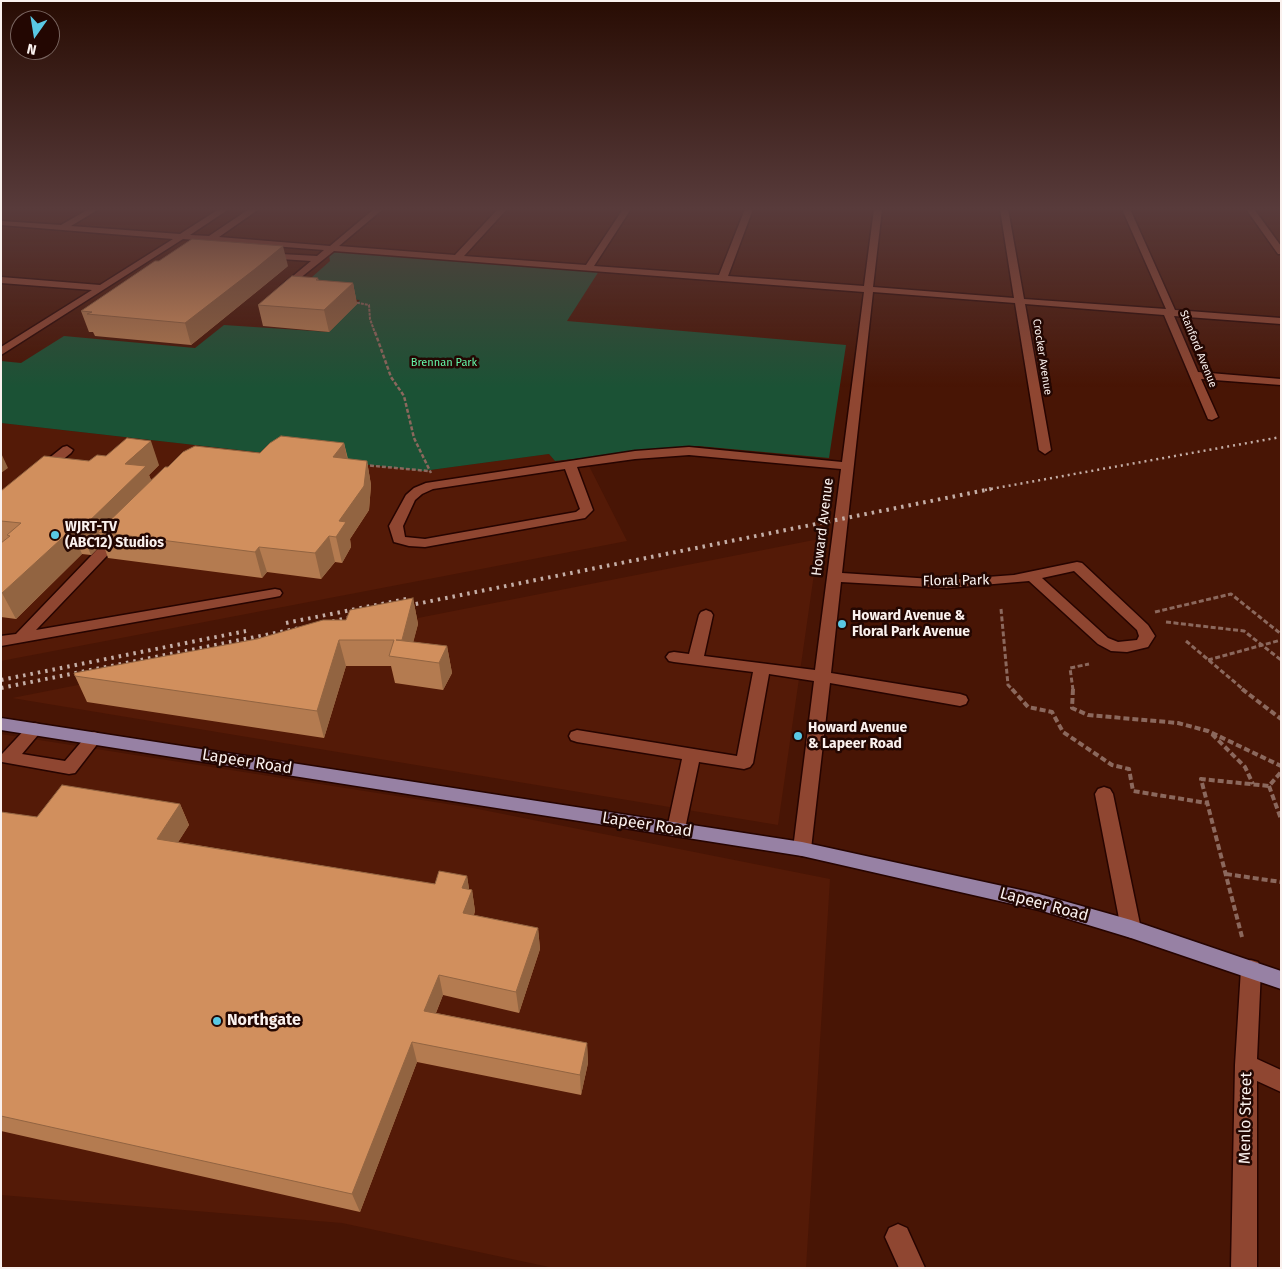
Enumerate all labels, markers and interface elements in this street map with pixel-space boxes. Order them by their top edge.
north arrow [10,10,60,60]
text: N [25,40,38,58]
street label: Stanford Avenue [1176,308,1220,390]
street label: Crocker Avenue [1029,318,1055,396]
park label: Brennan Park [411,356,477,370]
street label: Howard Avenue [809,477,837,577]
place label: WJRT-TV (ABC12) Studios [65,519,164,552]
marker: WJRT-TV (ABC12) Studios [49,529,61,541]
street label: Floral Park [923,572,989,590]
place label: Howard Avenue & Floral Park Avenue [852,608,970,640]
marker: Howard Avenue & Floral Park Avenue [836,618,848,630]
place label: Howard Avenue & Lapeer Road [808,720,907,752]
marker: Howard Avenue & Lapeer Road [792,730,804,742]
street label: Lapeer Road [201,745,293,779]
street label: Lapeer Road [601,808,693,842]
street label: Lapeer Road [998,884,1090,926]
place label: Northgate [227,1011,301,1031]
marker: Northgate [211,1015,223,1027]
street label: Menlo Street [1236,1072,1256,1164]

